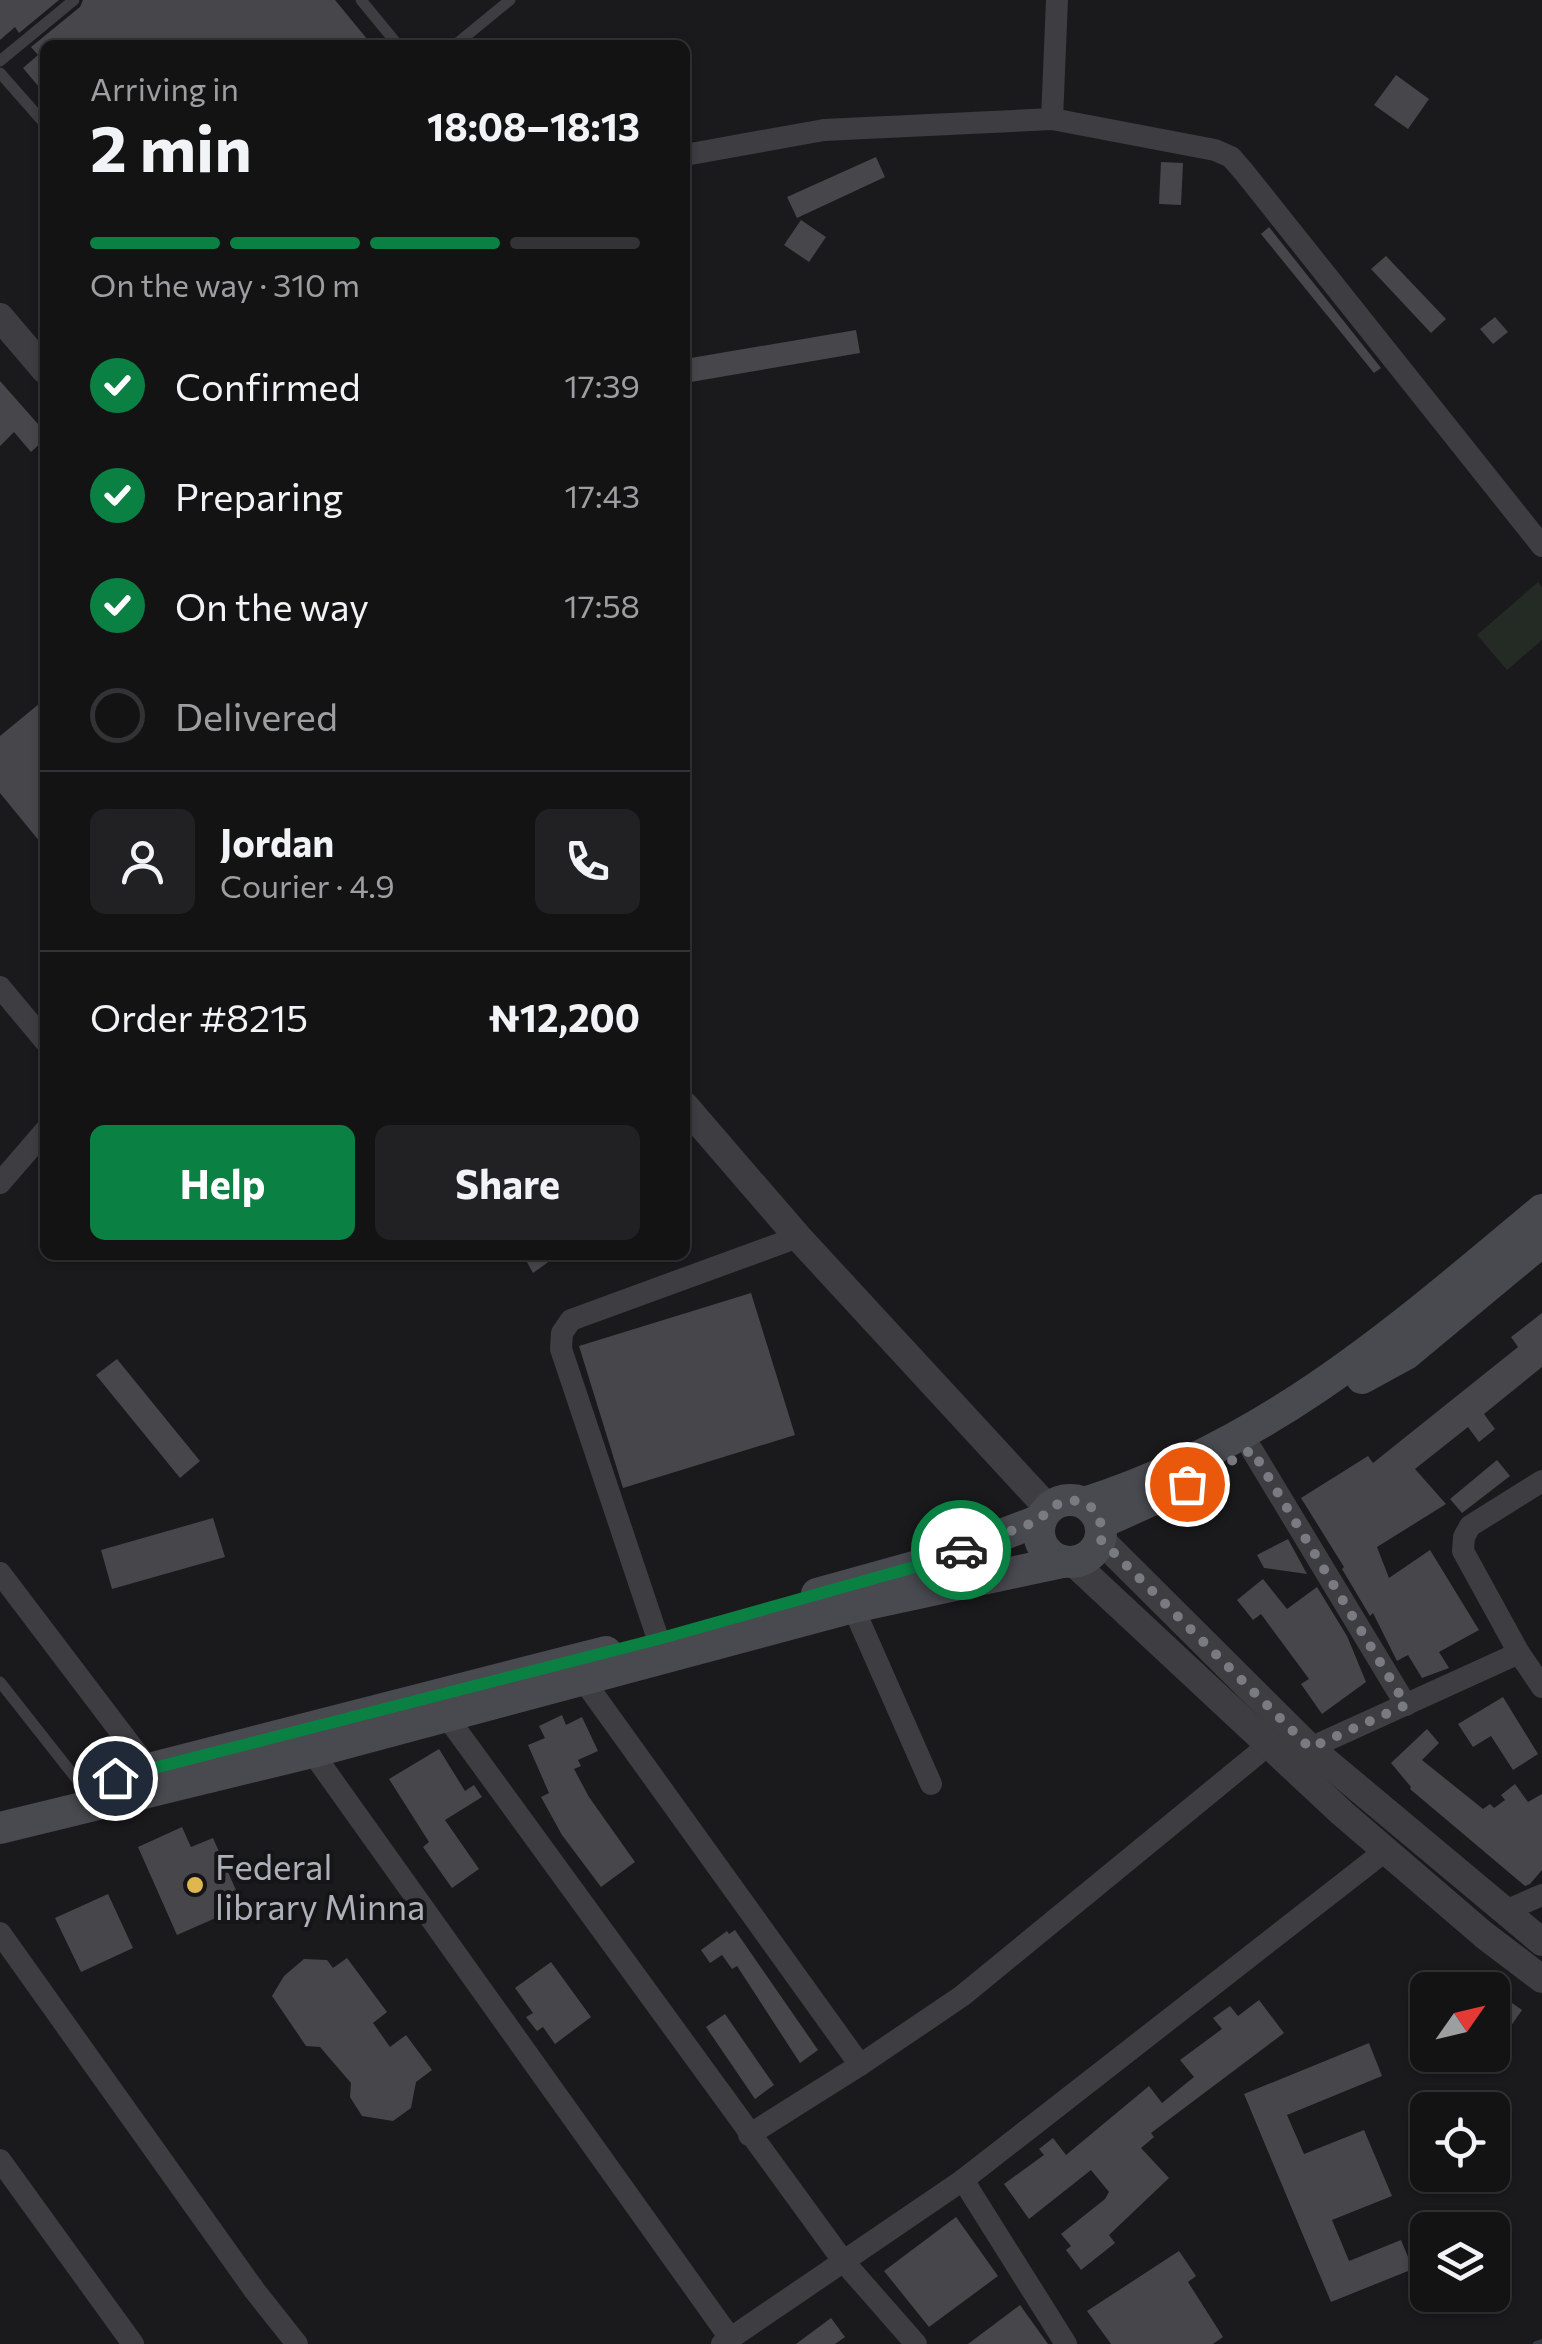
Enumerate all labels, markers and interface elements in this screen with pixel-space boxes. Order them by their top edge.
text: Arriving in [90,68,239,108]
text: 18:08–18:13 [427,102,640,149]
text: 2 min [90,106,252,185]
text: On the way · 310 m [90,264,360,304]
icon: check [90,358,145,413]
text: Confirmed [175,362,361,409]
text: 17:39 [564,365,640,405]
icon: check [90,468,145,523]
text: Preparing [175,472,343,519]
text: 17:43 [564,475,640,515]
icon: check [90,578,145,633]
text: On the way [175,582,369,629]
text: 17:58 [564,585,640,625]
text: Delivered [175,692,338,739]
button: person [90,809,195,914]
button: phone [535,809,640,914]
text: Jordan [220,818,334,865]
text: Courier · 4.9 [220,865,395,905]
text: Order #8215 [90,993,308,1040]
text: ₦12,200 [488,993,640,1040]
button: Help [90,1125,355,1240]
button: Share [375,1125,640,1240]
pin [1145,1442,1230,1527]
icon: bag [1160,1457,1215,1512]
courier [911,1500,1011,1600]
icon: car [934,1523,989,1578]
pin [73,1736,158,1821]
icon: home [88,1751,143,1806]
place label: Federal library Minna [215,1844,425,1927]
marker: Federal library Minna [184,1874,206,1896]
north arrow [1410,1972,1510,2072]
map controls [1410,1972,1510,2312]
button: locate [1410,2092,1510,2192]
button: layers [1410,2212,1510,2312]

